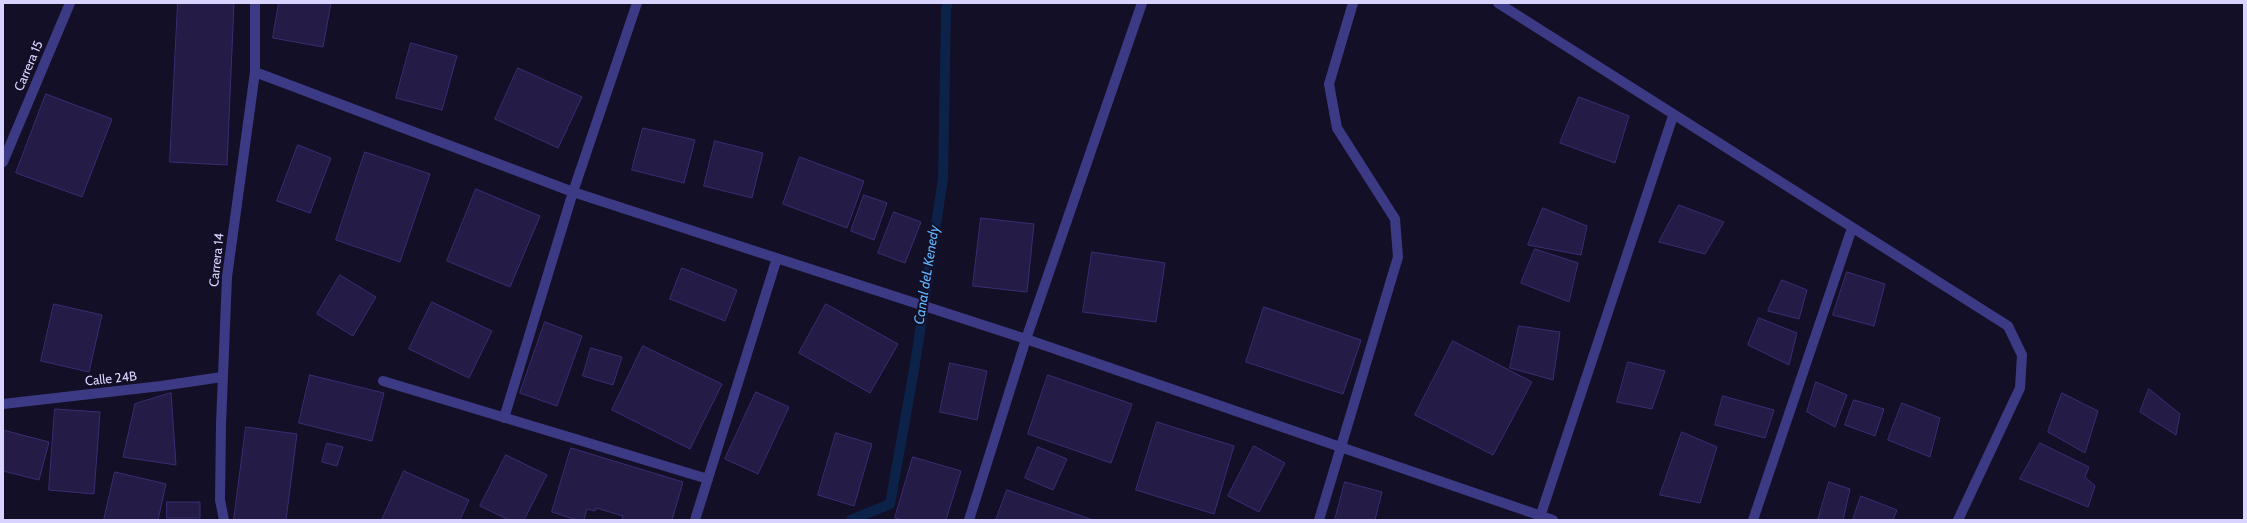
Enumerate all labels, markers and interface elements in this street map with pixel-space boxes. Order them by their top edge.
street label: Carrera 15 [11,38,47,94]
water label: Canal deL Kenedy [911,224,943,326]
street label: Carrera 14 [206,232,228,288]
street label: Calle 24B [84,369,138,389]

